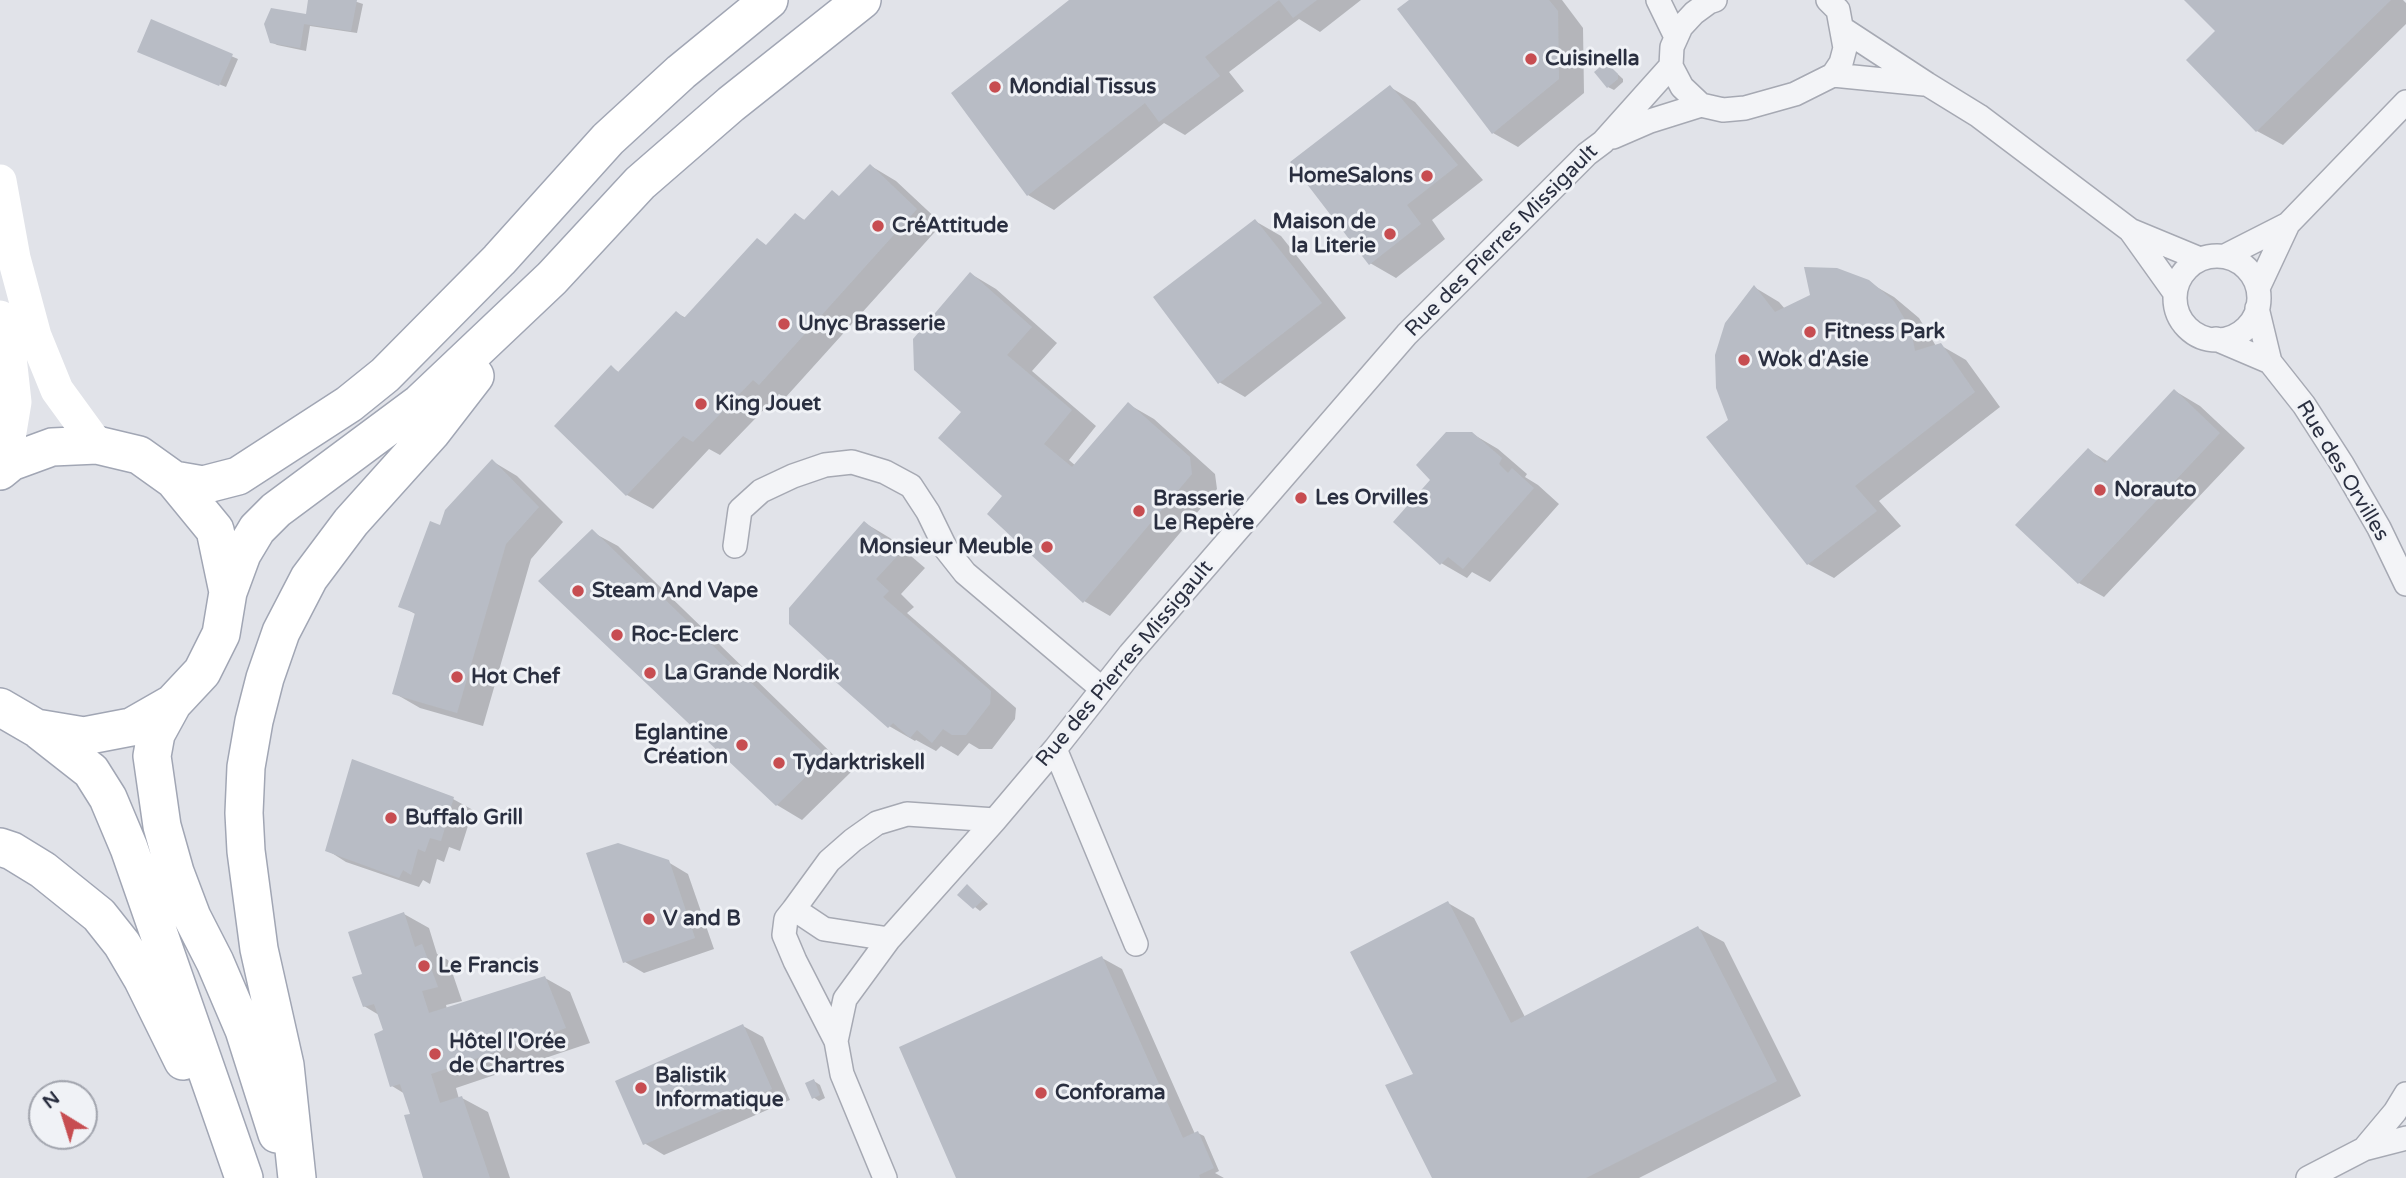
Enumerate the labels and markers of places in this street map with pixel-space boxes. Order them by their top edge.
place label: Cuisinella [1545,46,1640,72]
marker: Cuisinella [1523,51,1539,67]
place label: Mondial Tissus [1009,74,1156,100]
marker: Mondial Tissus [987,79,1003,95]
place label: HomeSalons [1288,163,1413,189]
marker: HomeSalons [1419,168,1435,184]
place label: Maison de la Literie [1272,209,1376,259]
place label: CréAttitude [892,213,1008,239]
marker: CréAttitude [870,218,886,234]
marker: Maison de la Literie [1382,226,1398,242]
place label: Unyc Brasserie [798,311,945,337]
marker: Unyc Brasserie [776,316,792,332]
place label: Fitness Park [1824,319,1945,345]
marker: Fitness Park [1802,324,1818,340]
place label: Wok d'Asie [1758,347,1869,373]
marker: Wok d'Asie [1736,352,1752,368]
place label: King Jouet [715,391,821,417]
marker: King Jouet [693,396,709,412]
place label: Norauto [2114,477,2197,503]
marker: Norauto [2092,482,2108,498]
place label: Les Orvilles [1315,485,1428,511]
place label: Brasserie Le Repère [1153,486,1254,536]
marker: Les Orvilles [1293,490,1309,506]
marker: Brasserie Le Repère [1131,503,1147,519]
place label: Monsieur Meuble [859,534,1033,560]
marker: Monsieur Meuble [1039,539,1055,555]
place label: Steam And Vape [592,578,758,604]
marker: Steam And Vape [570,583,586,599]
place label: Roc-Eclerc [631,622,739,648]
marker: Roc-Eclerc [609,627,625,643]
place label: La Grande Nordik [664,660,839,686]
place label: Hot Chef [471,664,560,690]
marker: La Grande Nordik [642,665,658,681]
marker: Hot Chef [449,669,465,685]
place label: Eglantine Création [634,720,728,770]
marker: Eglantine Création [734,737,750,753]
place label: Tydarktriskell [793,750,925,776]
marker: Tydarktriskell [771,755,787,771]
place label: Buffalo Grill [405,805,523,831]
marker: Buffalo Grill [383,810,399,826]
place label: V and B [663,906,741,932]
marker: V and B [641,911,657,927]
place label: Le Francis [438,953,539,979]
marker: Le Francis [416,958,432,974]
place label: Hôtel l'Orée de Chartres [449,1029,566,1079]
marker: Hôtel l'Orée de Chartres [427,1046,443,1062]
place label: Balistik Informatique [655,1063,784,1113]
marker: Balistik Informatique [633,1080,649,1096]
place label: Conforama [1055,1080,1166,1106]
marker: Conforama [1033,1085,1049,1101]

